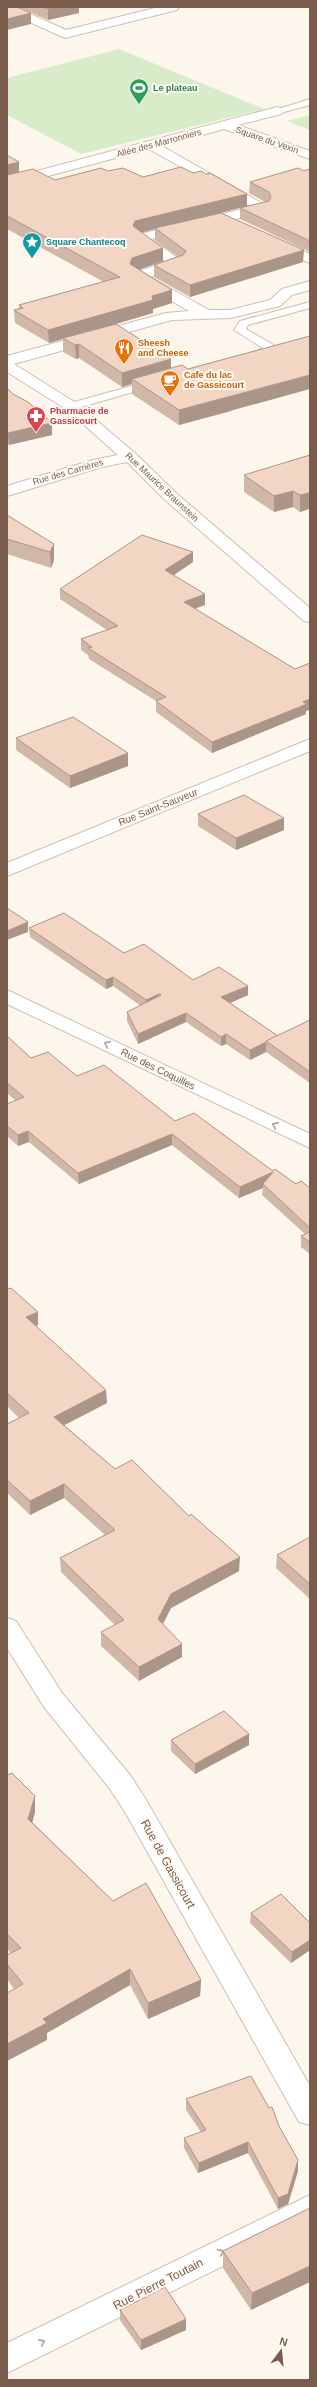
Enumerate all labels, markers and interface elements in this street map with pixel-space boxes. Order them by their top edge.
sports icon: Le plateau [128,77,150,105]
place label: Le plateau [153,83,198,93]
street label: Square du Vexin [234,125,300,155]
street label: Allée des Marronniers [115,127,203,159]
place icon: Square Chantecoq [21,231,43,259]
place label: Square Chantecoq [46,237,126,247]
restaurant icon: Sheesh and Cheese [113,337,135,365]
place label: Sheesh and Cheese [138,338,189,358]
cafe icon: Cafe du lac de Gassicourt [159,369,181,397]
place label: Cafe du lac de Gassicourt [184,370,244,390]
pharmacy icon: Pharmacie de Gassicourt [25,405,47,433]
place label: Pharmacie de Gassicourt [50,406,109,426]
street label: Rue Maurice Braunstein [123,450,201,524]
street label: Rue des Carrières [32,457,105,487]
street label: Rue Saint-Sauveur [117,786,200,828]
one-way arrow [104,1041,112,1049]
street label: Rue des Coquilles [119,1046,197,1092]
one-way arrow [272,1122,279,1130]
street label: Rue de Gassicourt [138,1817,199,1911]
one-way arrow [217,2250,224,2257]
street label: Rue Pierre Toutain [111,2255,205,2313]
north arrow [261,2331,301,2371]
text: N [278,2335,289,2348]
one-way arrow [38,2339,45,2347]

